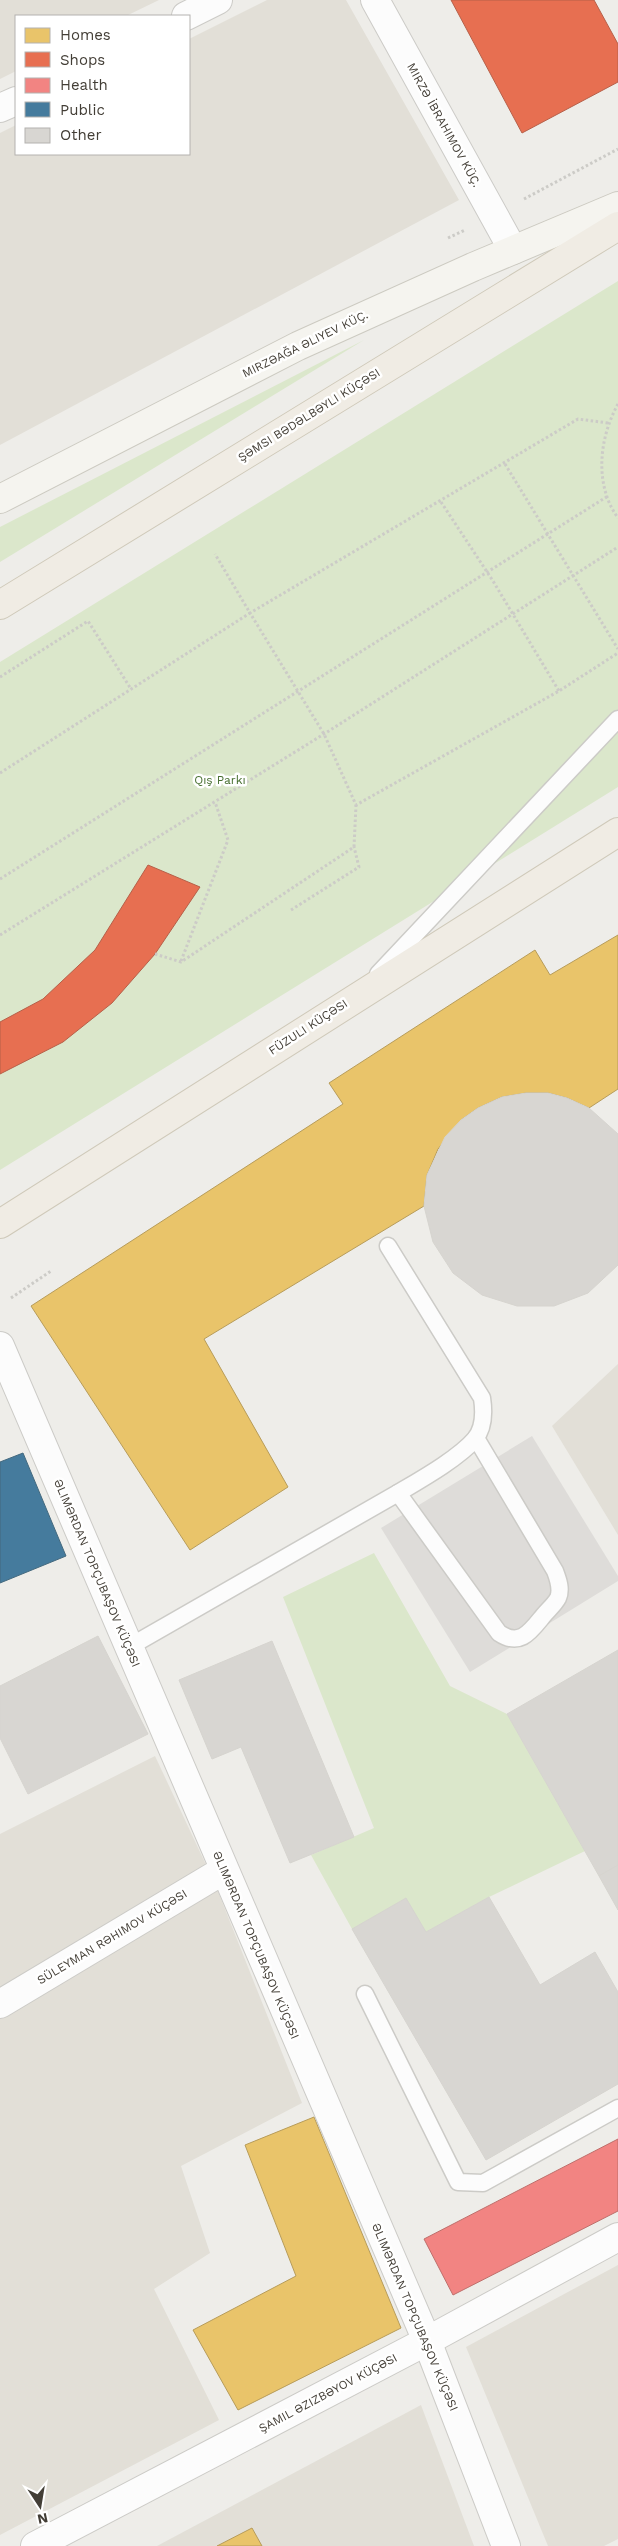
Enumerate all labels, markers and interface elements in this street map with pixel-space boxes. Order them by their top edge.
legend [15,15,190,155]
text: Homes [60,26,111,44]
text: Shops [60,51,105,69]
street label: MIRZƏ İBRAHIMOV KÜÇ. [404,61,484,189]
text: Health [60,76,108,94]
text: Public [60,101,105,119]
text: Other [60,126,102,144]
street label: MIRZƏAĞA ƏLIYEV KÜÇ. [240,307,370,381]
street label: ŞƏMSI BƏDƏLBƏYLI KÜÇƏSI [235,365,383,465]
park label: Qış Parkı [194,773,246,787]
street label: FÜZULI KÜÇƏSI [266,996,350,1058]
street label: ƏLIMƏRDAN TOPÇUBAŞOV KÜÇƏSI [51,1477,143,1669]
street label: ƏLIMƏRDAN TOPÇUBAŞOV KÜÇƏSI [210,1849,302,2041]
street label: SÜLEYMAN RƏHIMOV KÜÇƏSI [34,1887,190,1987]
street label: ƏLIMƏRDAN TOPÇUBAŞOV KÜÇƏSI [369,2221,461,2413]
street label: ŞAMIL ƏZIZBƏYOV KÜÇƏSI [256,2350,400,2436]
north arrow [15,2481,65,2531]
text: N [36,2510,49,2528]

